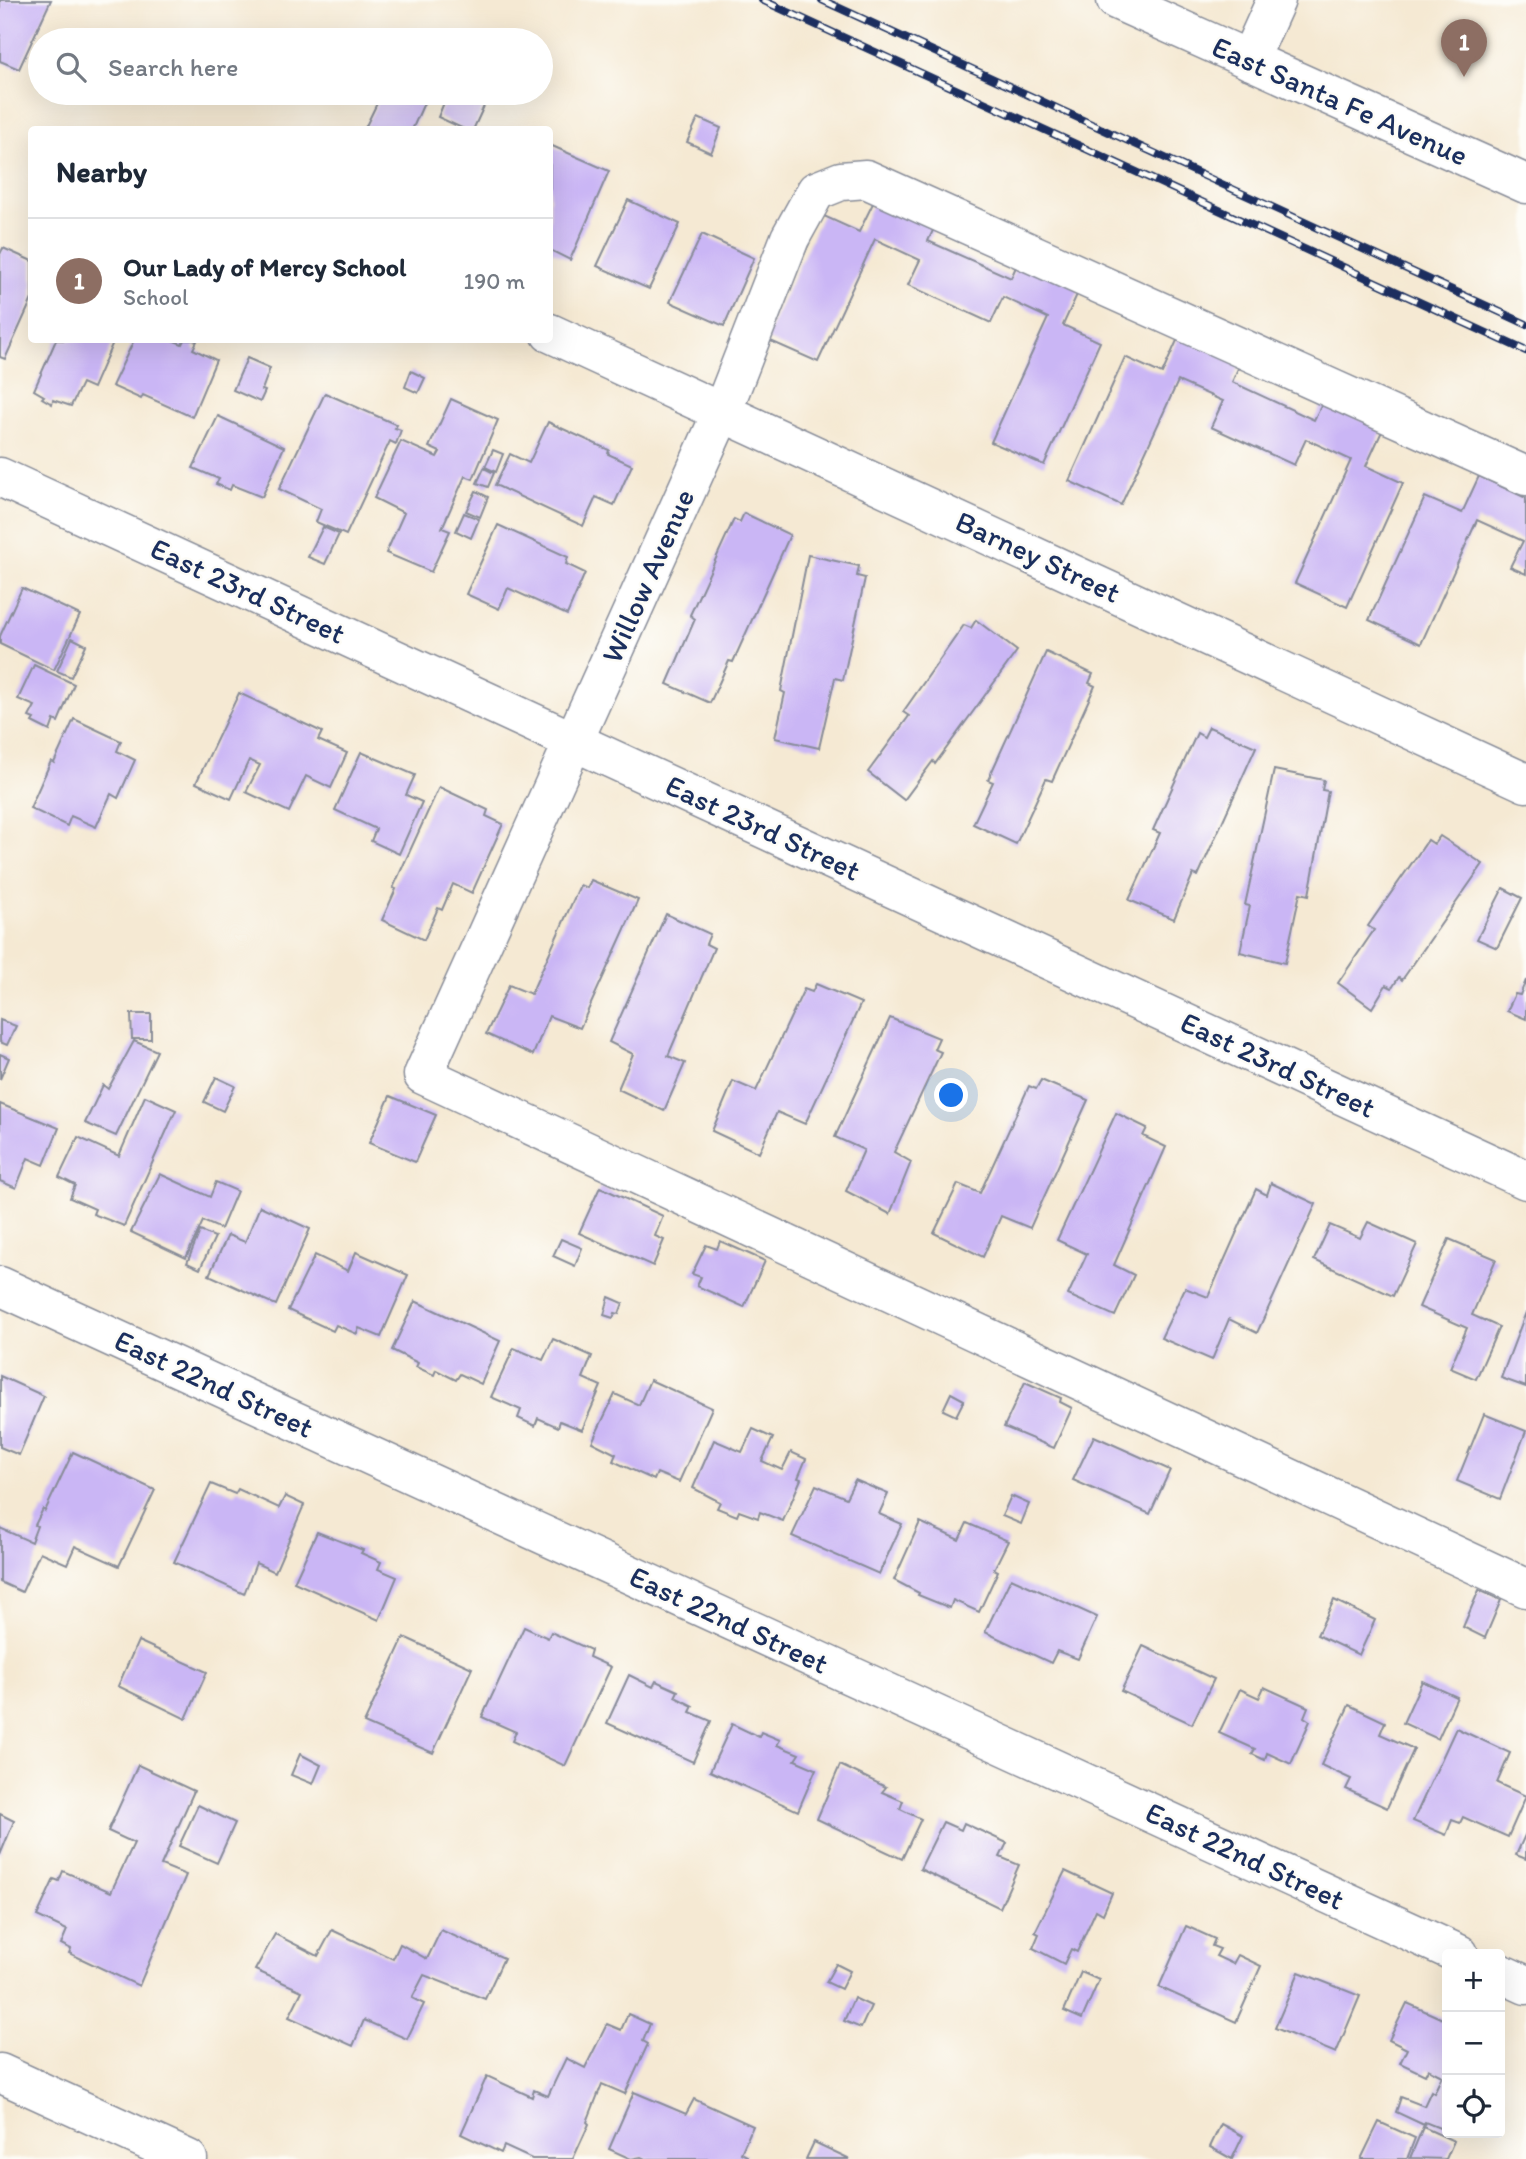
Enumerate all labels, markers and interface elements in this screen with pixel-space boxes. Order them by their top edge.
pin: 1 [1441,19,1487,77]
street label: East Santa Fe Avenue [1206,27,1474,174]
search box [28,28,553,105]
icon: search [52,48,90,86]
text: Search here [108,51,238,83]
text: Nearby [56,153,147,190]
text: Our Lady of Mercy School [123,251,406,283]
text: 1 [74,267,84,295]
text: 190 m [464,267,525,295]
text: School [123,283,188,311]
street label: Willow Avenue [593,483,702,669]
street label: Barney Street [950,502,1127,611]
street label: East 23rd Street [145,529,352,652]
street label: East 23rd Street [660,766,867,889]
street label: East 23rd Street [1175,1003,1382,1126]
your location [934,1078,968,1112]
street label: East 22nd Street [109,1321,320,1446]
street label: East 22nd Street [624,1557,835,1682]
street label: East 22nd Street [1140,1793,1351,1918]
map controls [1442,1949,1505,2138]
button: + [1442,1949,1505,2012]
button: − [1442,2012,1505,2075]
button: locate [1442,2075,1505,2138]

